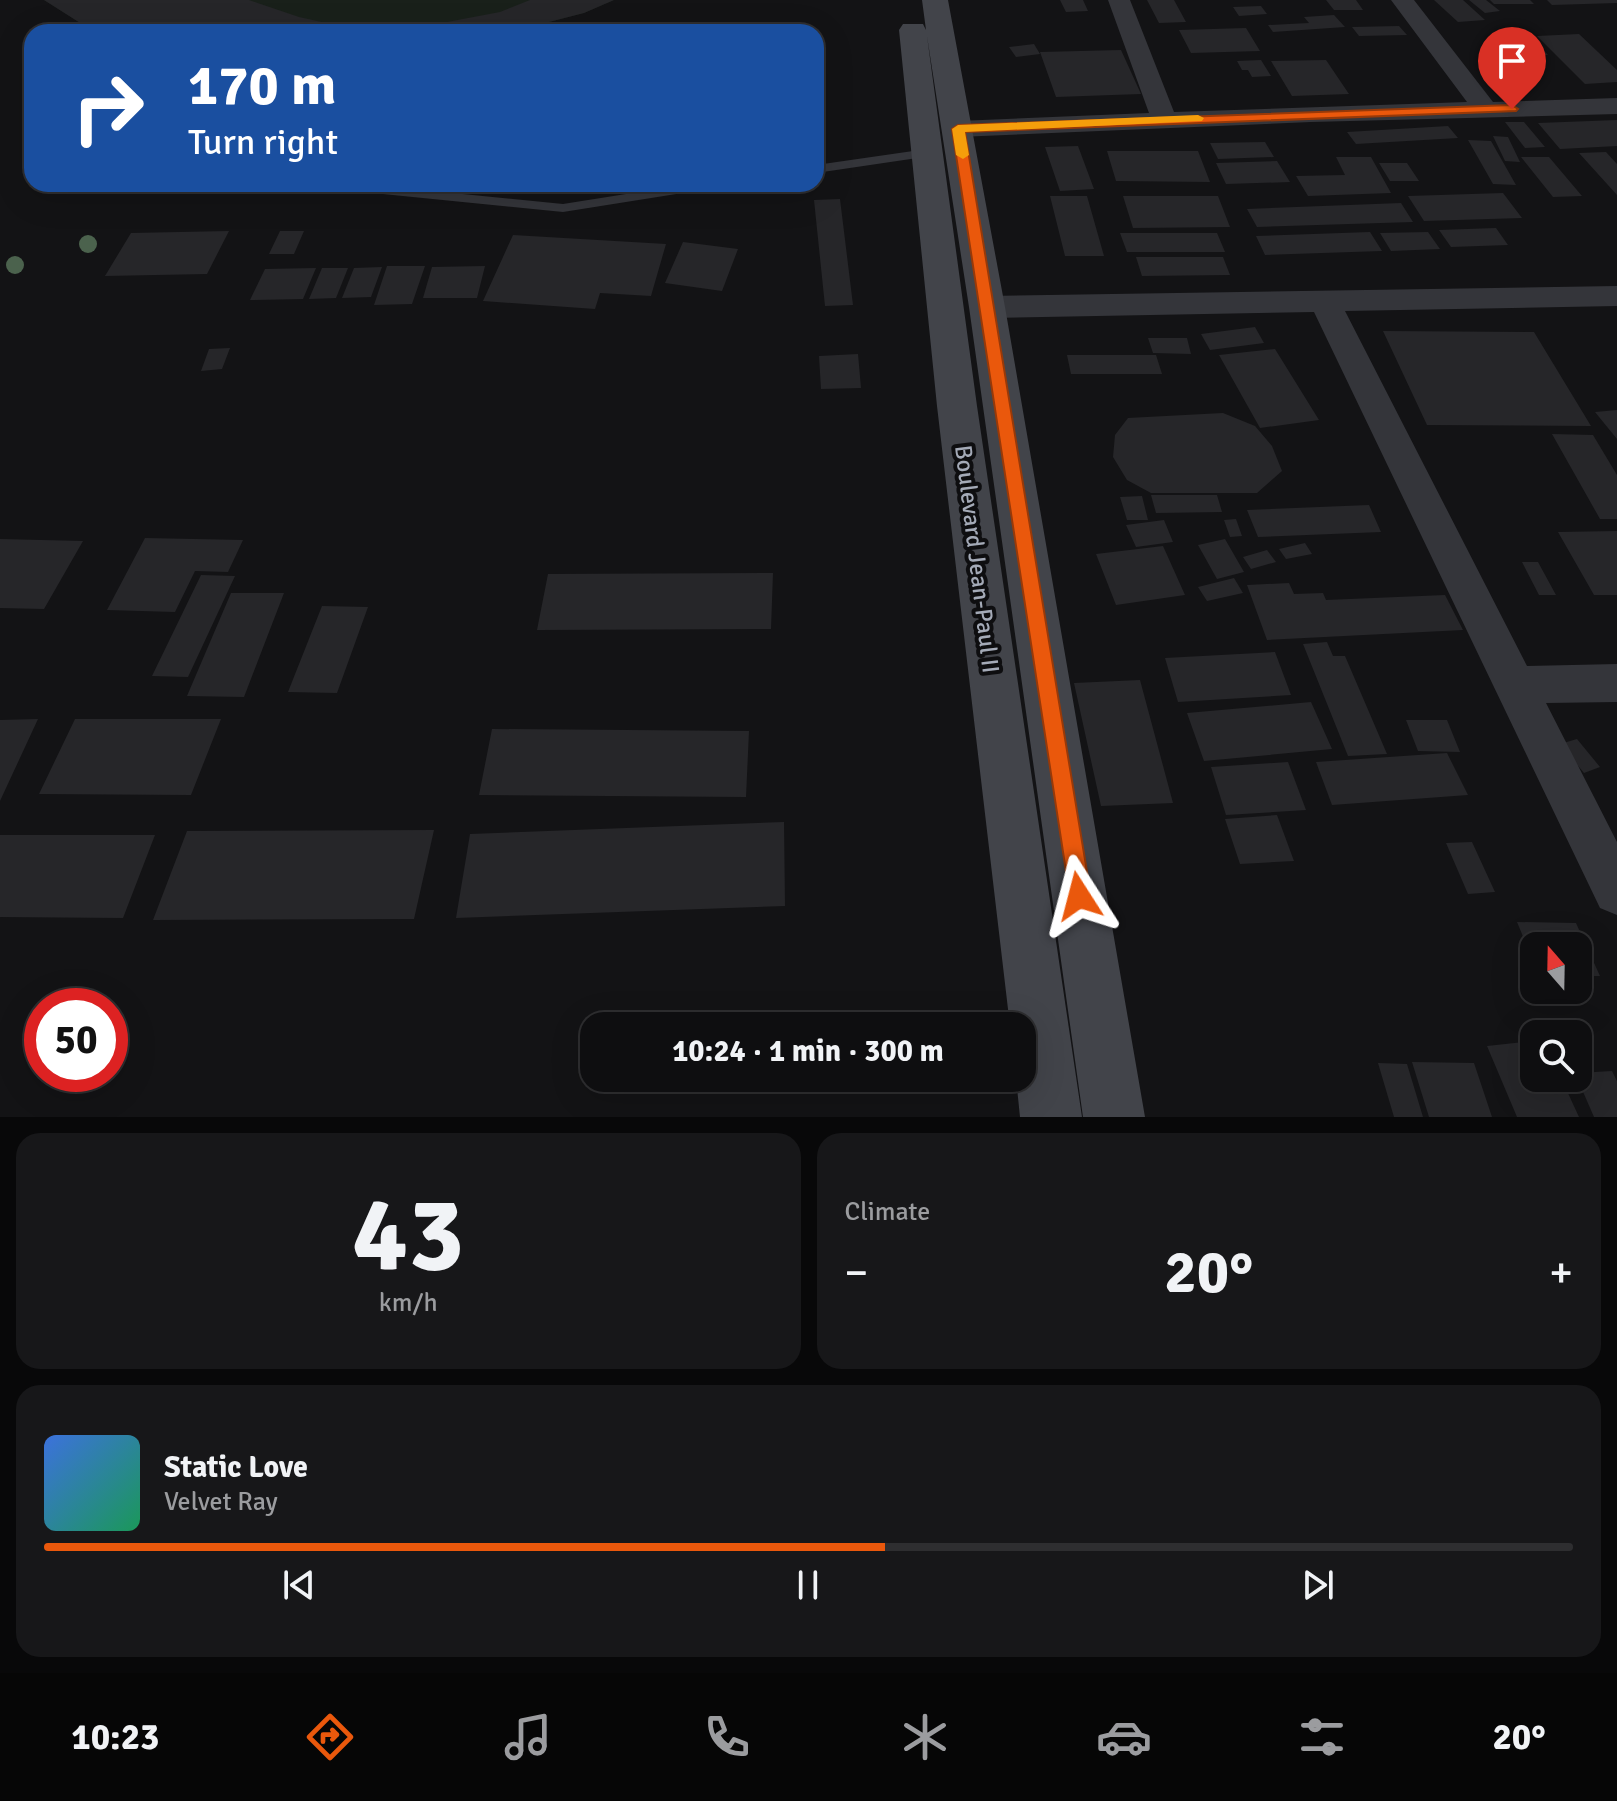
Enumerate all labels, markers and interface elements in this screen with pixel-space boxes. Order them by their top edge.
pin [1478,27,1546,109]
icon: arrive [1490,39,1534,83]
text: 170 m [188,51,336,120]
icon: right [56,56,160,160]
text: Turn right [188,120,338,165]
street label: Boulevard Jean-Paul II [948,443,1006,675]
position arrow [1037,854,1121,938]
north arrow [1520,932,1592,1004]
map controls [1520,932,1592,1092]
speed limit sign: 50 [24,988,128,1092]
button: search [1520,1020,1592,1092]
text: 10:24 · 1 min · 300 m [672,1033,944,1070]
text: 43 [352,1171,464,1299]
text: Climate [845,1196,930,1228]
text: 20° [1164,1236,1253,1310]
text: − [845,1246,868,1300]
text: + [1549,1246,1573,1300]
text: km/h [379,1287,438,1319]
text: Static Love [164,1449,308,1486]
text: Velvet Ray [164,1486,278,1518]
icon: previous [277,1563,321,1607]
icon: pause [786,1563,830,1607]
icon: next [1296,1563,1340,1607]
icon: directions [302,1709,358,1765]
icon: music [500,1709,556,1765]
icon: phone [699,1709,755,1765]
icon: climate [897,1709,953,1765]
icon: car [1096,1709,1152,1765]
icon: filters [1294,1709,1350,1765]
text: 10:23 [71,1715,160,1760]
text: 20° [1492,1715,1546,1760]

